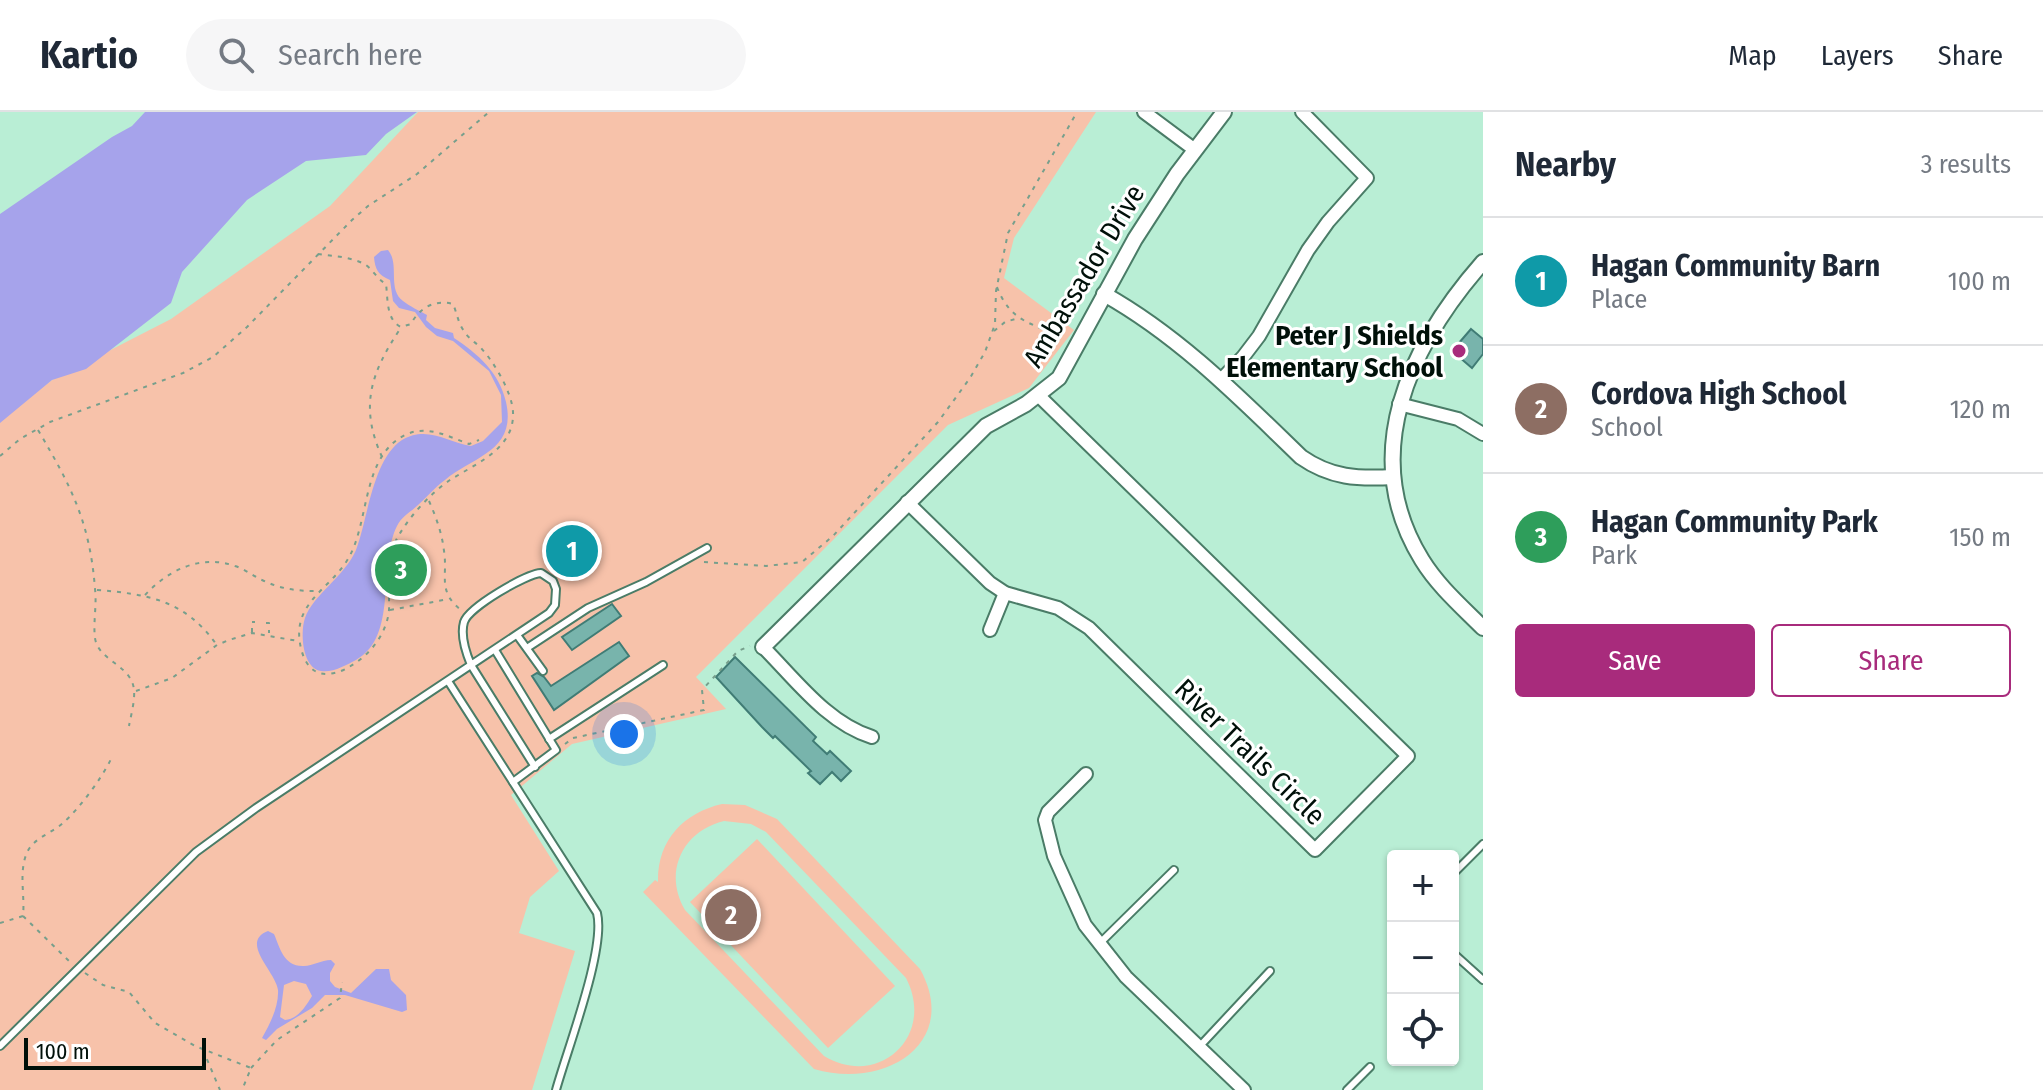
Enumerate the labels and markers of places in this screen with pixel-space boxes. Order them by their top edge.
place label: Peter J Shields Elementary School [1226,319,1443,384]
marker: Peter J Shields Elementary School [1450,342,1468,360]
pin: 1 [546,521,598,581]
pin: 3 [375,540,427,600]
pin: 2 [705,885,757,945]

